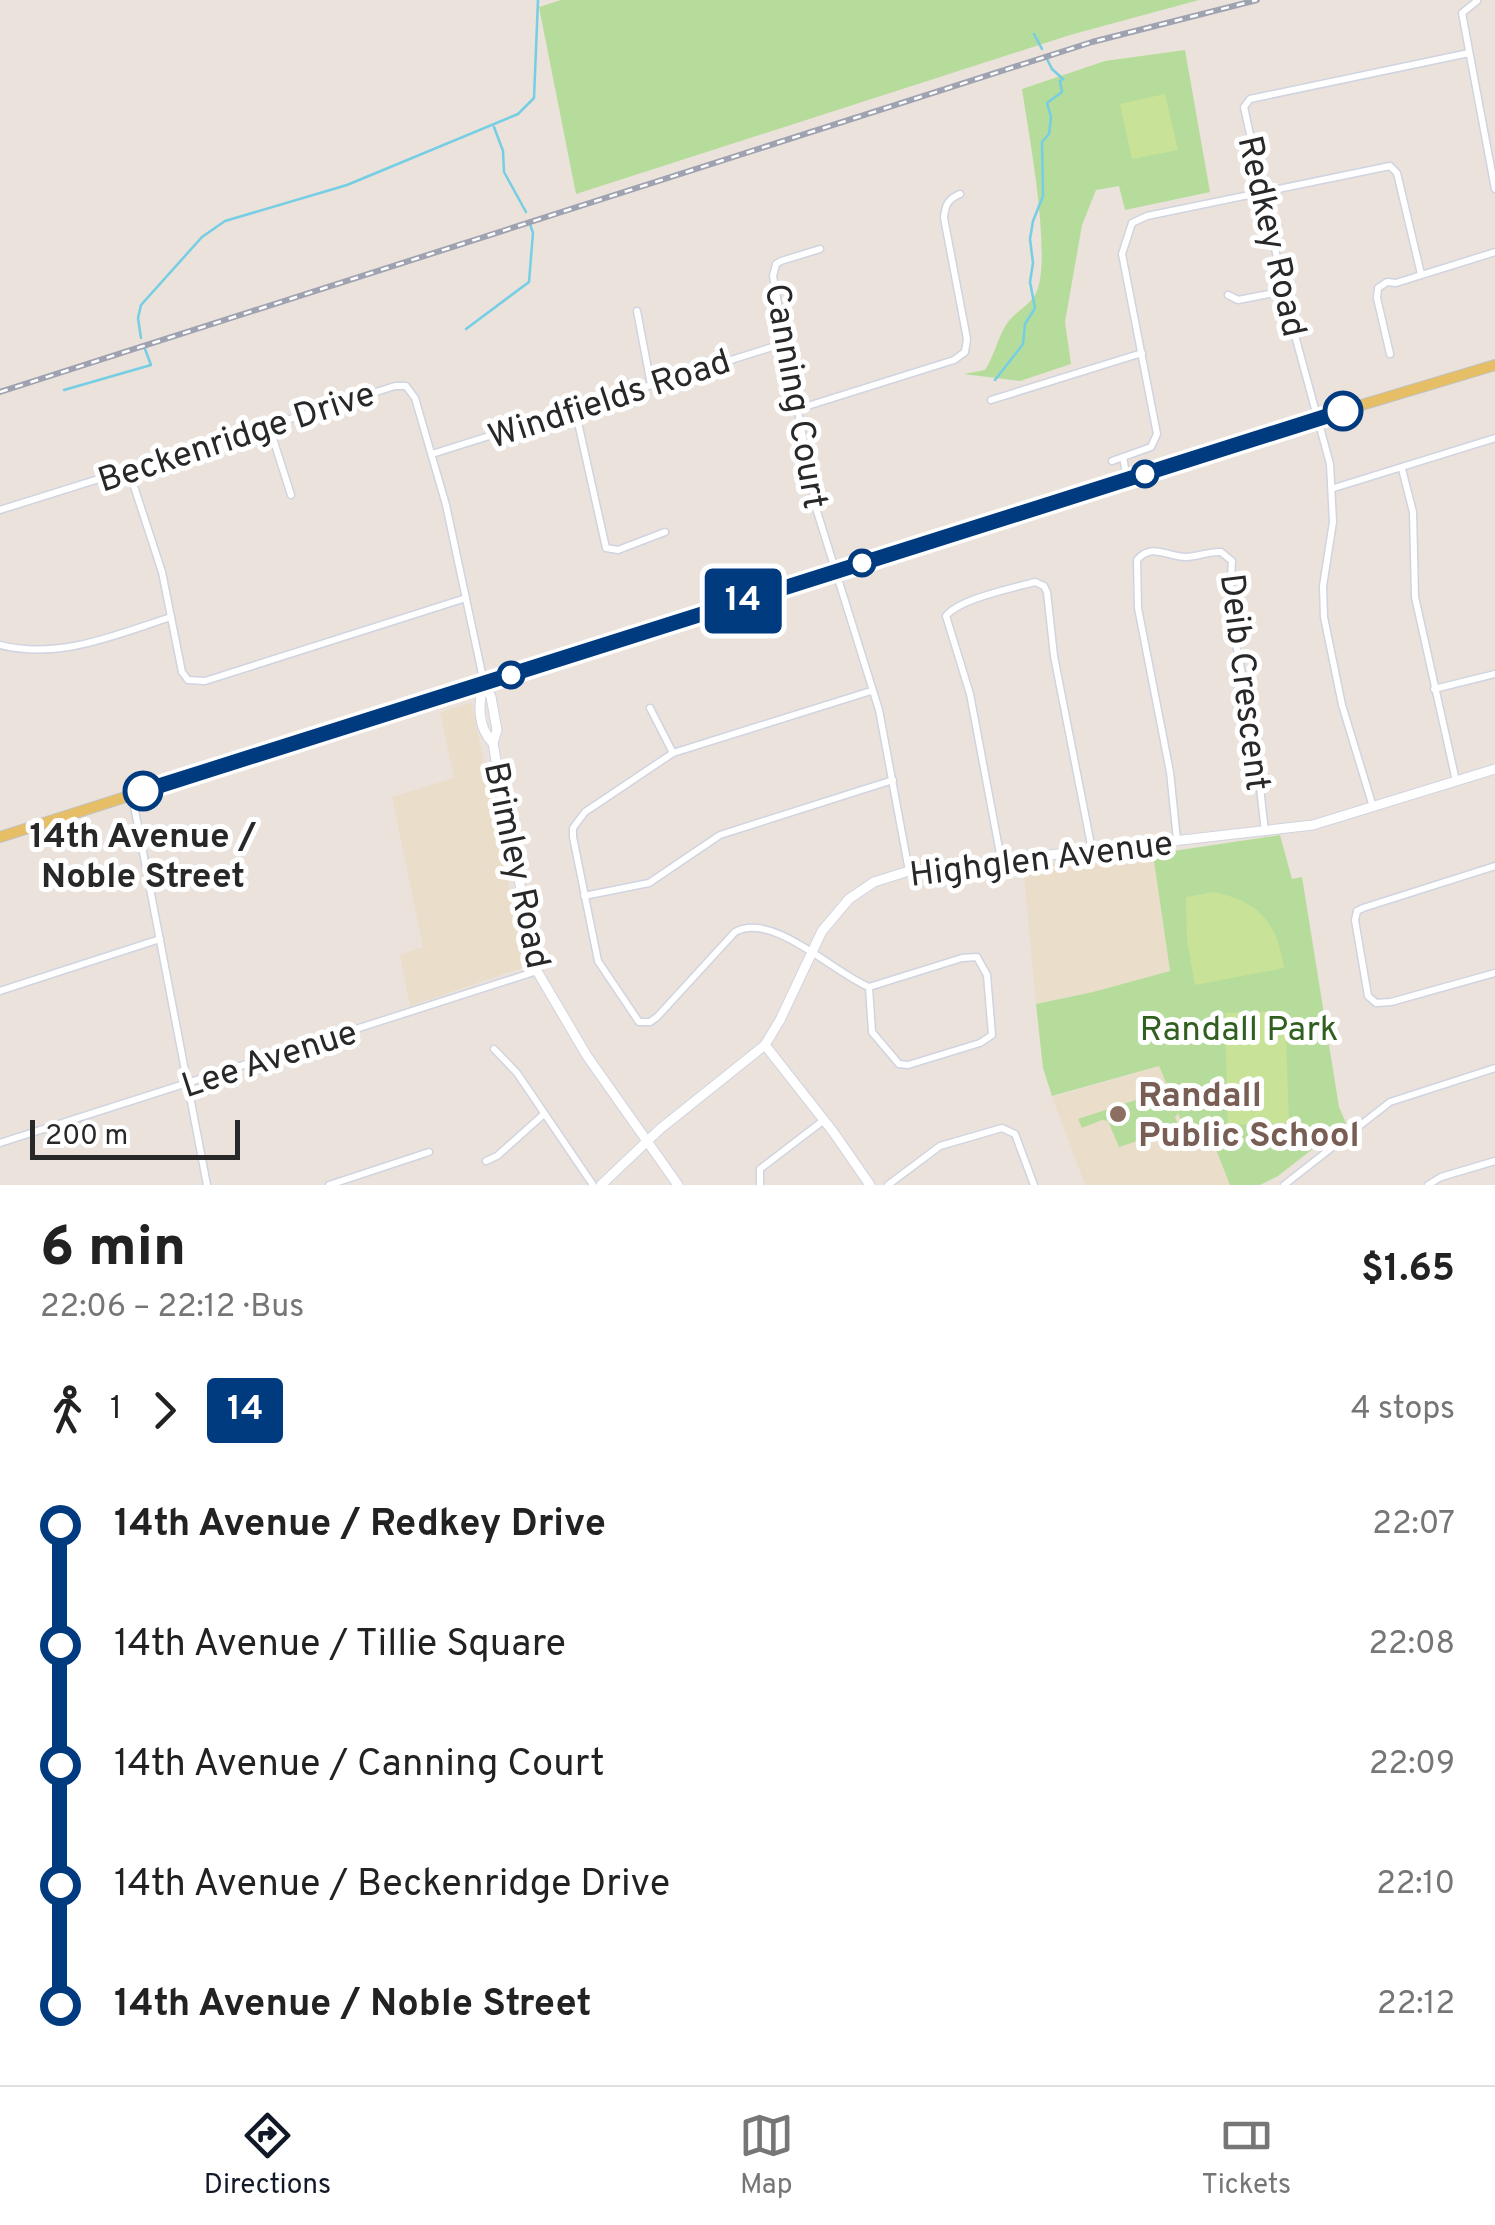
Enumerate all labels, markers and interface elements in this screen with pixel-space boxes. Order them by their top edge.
street label: Redkey Road [1226,132,1315,341]
street label: Canning Court [753,280,836,513]
street label: Windfields Road [483,341,737,461]
street label: Beckenridge Drive [93,373,381,504]
unlabelled marker [1324,392,1362,430]
unlabelled marker [1132,461,1158,487]
unlabelled marker [849,550,875,576]
line badge: 14 [698,568,788,634]
street label: Deib Crescent [1208,571,1278,793]
text: 14 [725,579,761,623]
unlabelled marker [498,662,524,688]
street label: Brimley Road [472,758,558,973]
marker: 14th Avenue / Noble Street [124,772,162,810]
place label: 14th Avenue / Noble Street [29,816,257,900]
street label: Highglen Avenue [907,823,1176,899]
park label: Randall Park [1140,1009,1338,1053]
street label: Lee Avenue [177,1012,363,1110]
place label: Randall Public School [1138,1075,1360,1159]
marker: Randall Public School [1107,1103,1129,1125]
scale bar [30,1115,240,1160]
text: 200 m [45,1119,128,1155]
text: 6 min [40,1215,186,1285]
text: $1.65 [1361,1246,1455,1295]
text: 22:06 – 22:12 · Bus [40,1288,304,1328]
icon: walk [40,1383,95,1438]
icon: forward [137,1383,192,1438]
text: 14 [227,1388,263,1432]
text: 1 [110,1390,122,1430]
text: 4 stops [1351,1390,1455,1430]
text: 14th Avenue / Redkey Drive [114,1501,606,1550]
text: 22:07 [1372,1505,1455,1545]
text: 14th Avenue / Tillie Square [114,1621,566,1670]
text: 22:08 [1369,1625,1455,1665]
text: 14th Avenue / Canning Court [114,1741,605,1790]
text: 22:09 [1369,1745,1455,1785]
text: 14th Avenue / Beckenridge Drive [114,1861,670,1910]
text: 22:10 [1376,1865,1455,1905]
text: 14th Avenue / Noble Street [114,1981,591,2030]
text: 22:12 [1377,1985,1455,2025]
tab: Directions [204,2108,331,2204]
tab: Map [739,2108,794,2204]
tab: Tickets [1201,2108,1291,2204]

